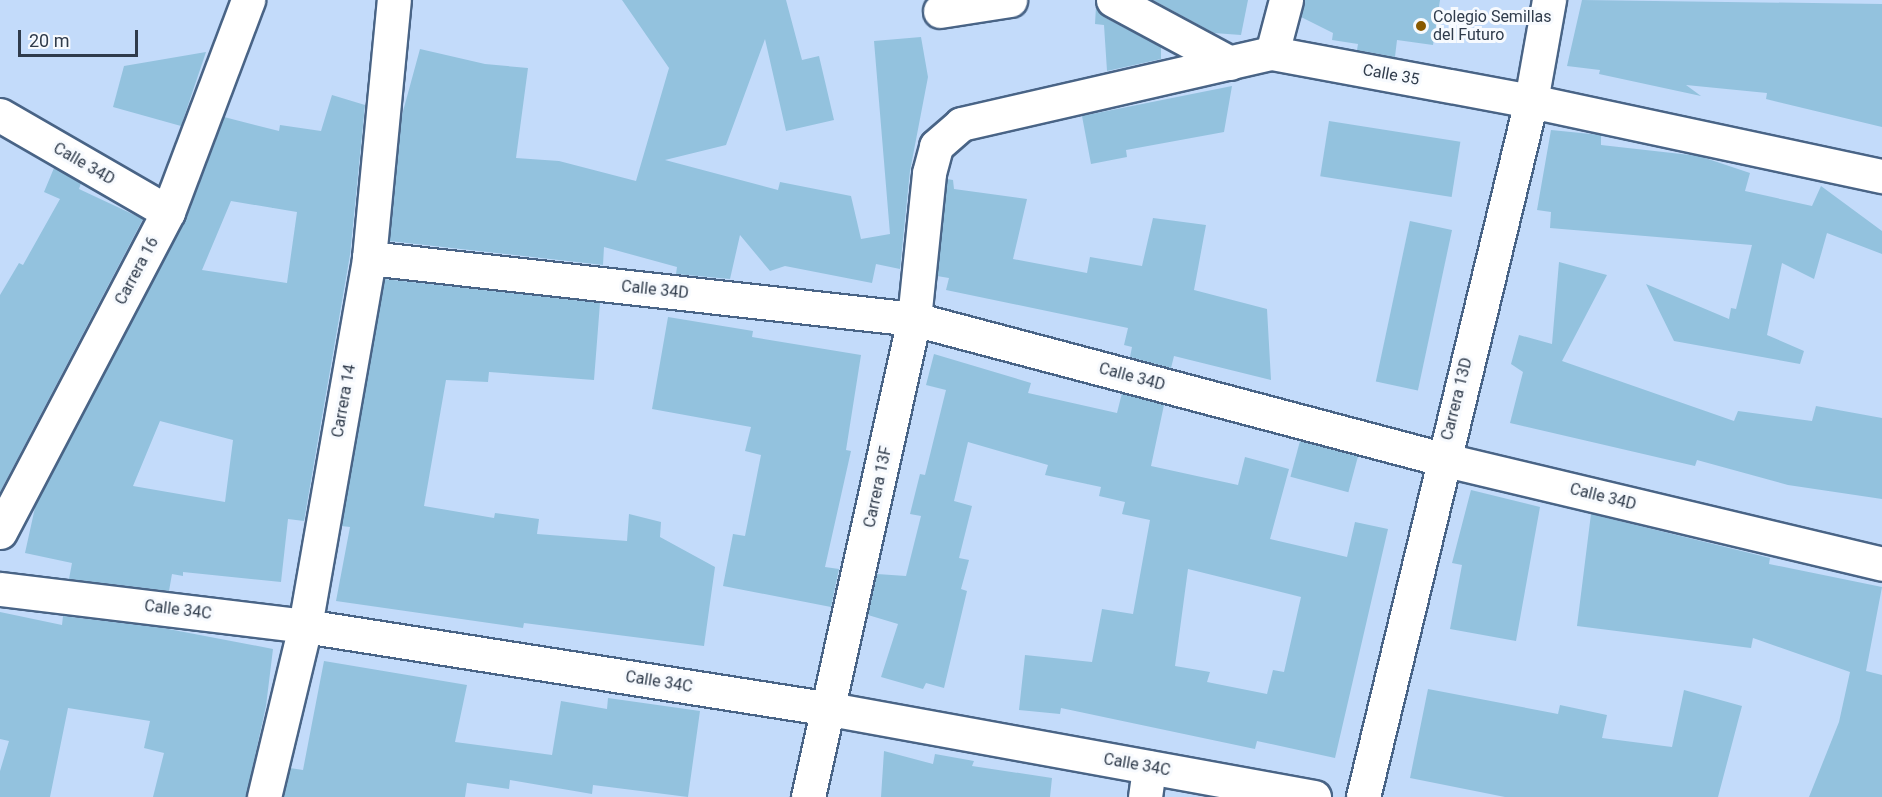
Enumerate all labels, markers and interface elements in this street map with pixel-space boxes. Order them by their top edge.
place label: Colegio Semillas del Futuro [1433,7,1552,45]
scale bar [21,18,141,56]
marker: Colegio Semillas del Futuro [1414,19,1428,33]
text: 20 m [29,30,69,51]
street label: Calle 35 [1361,61,1421,89]
street label: Calle 34D [50,139,118,189]
street label: Carrera 16 [111,234,163,308]
street label: Calle 34D [620,277,690,303]
street label: Carrera 13D [1437,356,1477,442]
street label: Calle 34D [1097,359,1167,395]
street label: Carrera 14 [328,363,360,439]
street label: Carrera 13F [860,444,896,530]
street label: Calle 34D [1568,479,1638,515]
street label: Calle 34C [143,596,213,624]
street label: Calle 34C [624,667,694,697]
street label: Calle 34C [1102,750,1172,780]

